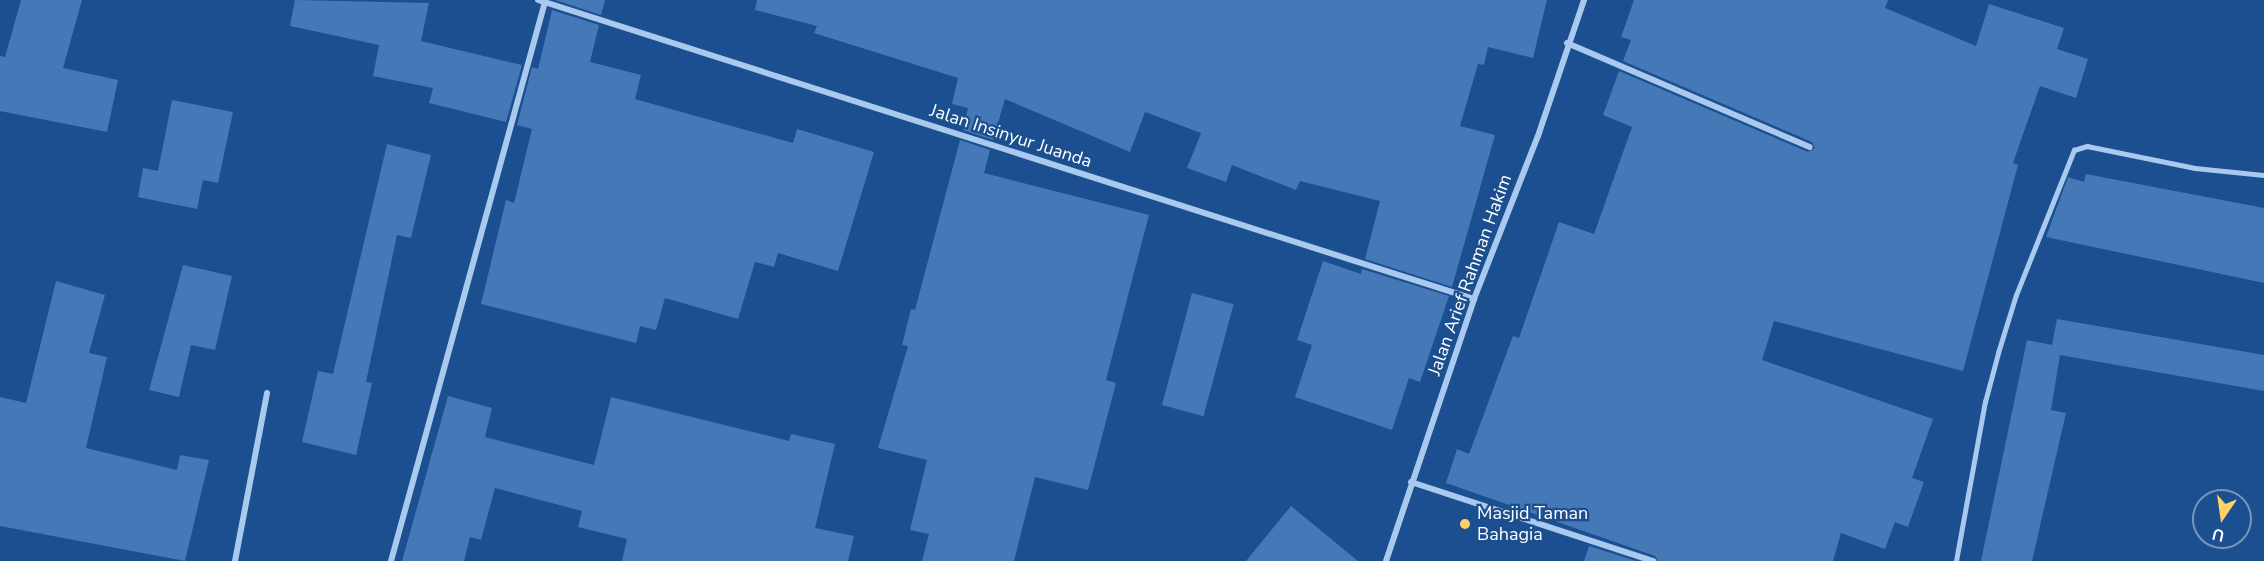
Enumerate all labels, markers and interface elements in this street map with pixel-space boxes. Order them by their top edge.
street label: Jalan Insinyur Juanda [927,100,1095,172]
street label: Jalan Arief Rahman Hakim [1424,172,1516,378]
north arrow [2192,489,2252,549]
place label: Masjid Taman Bahagia [1477,503,1588,546]
marker: Masjid Taman Bahagia [1458,517,1472,531]
text: U [2210,523,2227,547]

